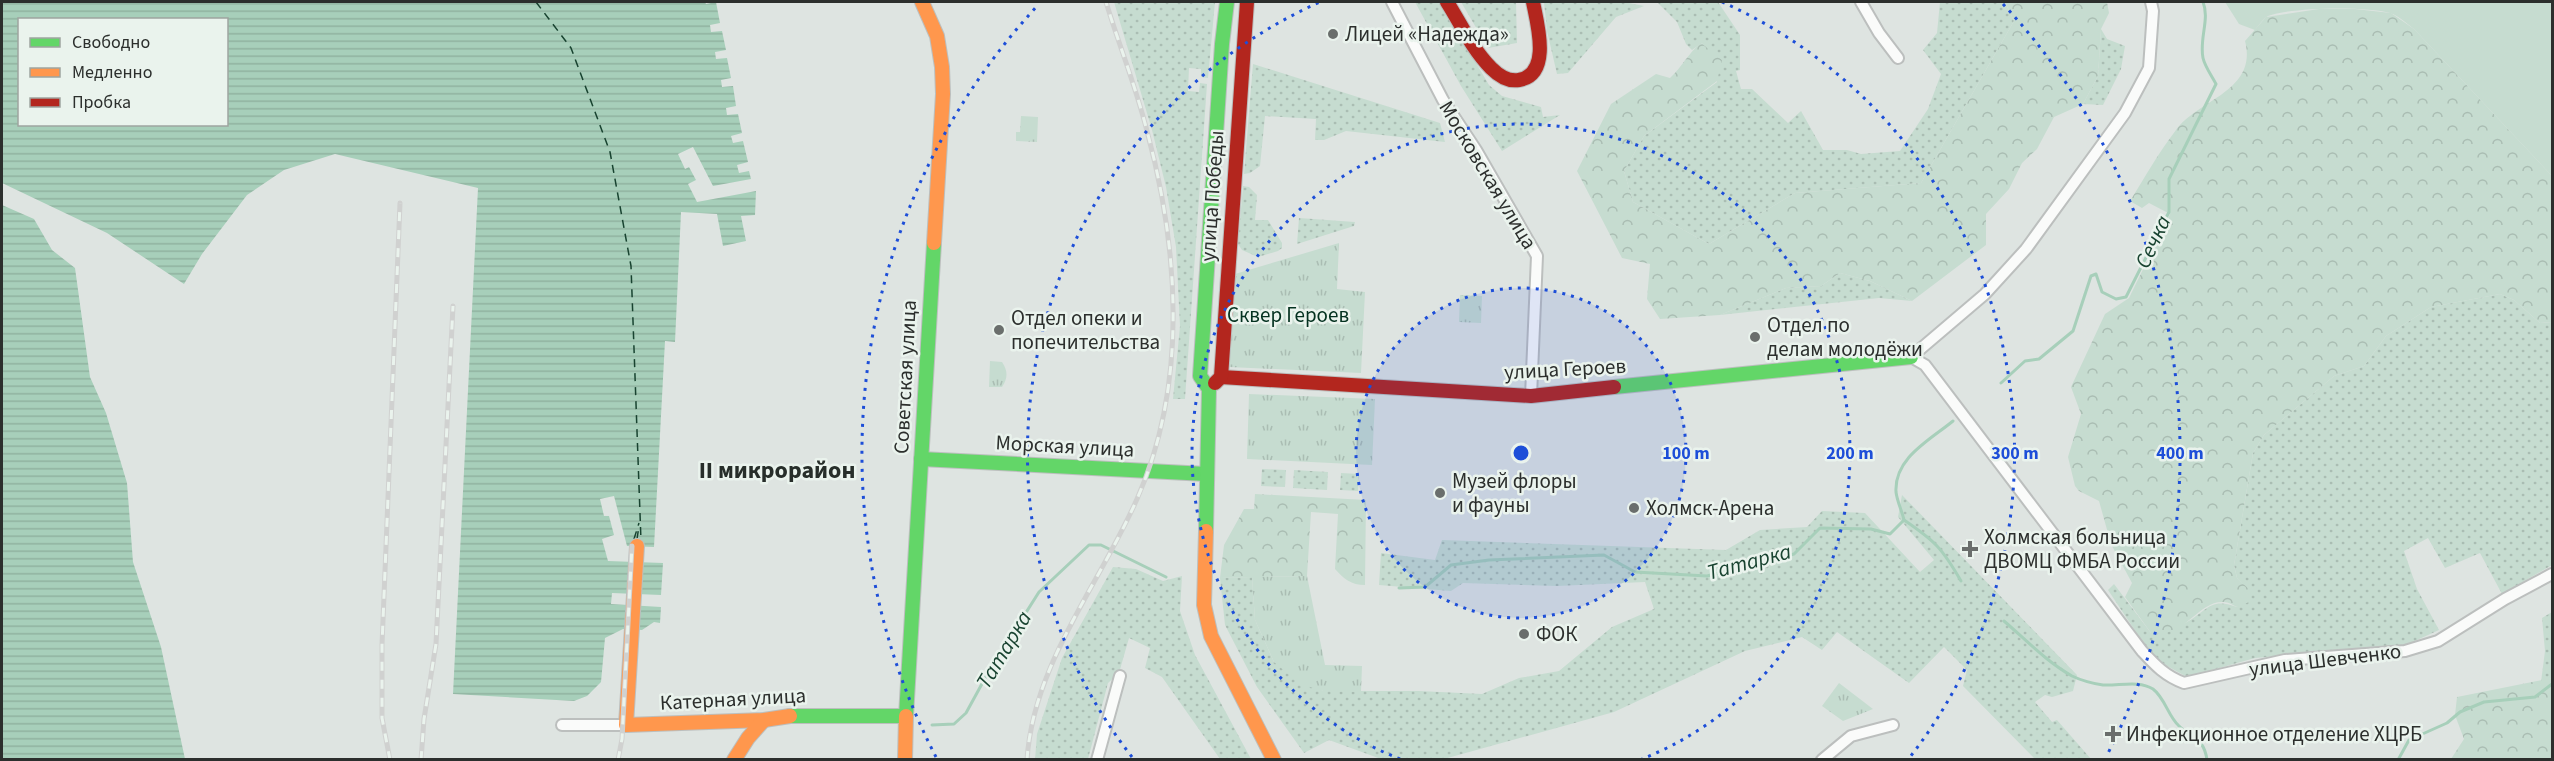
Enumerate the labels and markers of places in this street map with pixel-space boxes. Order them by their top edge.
place label: Лицей «Надежда» [1345,19,1509,49]
marker: Лицей «Надежда» [1326,27,1340,41]
place label: Отдел опеки и попечительства [1011,303,1160,357]
place label: Отдел по делам молодёжи [1767,310,1923,364]
marker: Отдел опеки и попечительства [992,323,1006,337]
marker: Отдел по делам молодёжи [1748,330,1762,344]
centre of rings [1511,443,1531,463]
place label: Музей флоры и фауны [1452,466,1577,520]
marker: Музей флоры и фауны [1433,486,1447,500]
place label: Холмск-Арена [1646,493,1774,523]
marker: Холмск-Арена [1627,501,1641,515]
place label: Холмская больница ДВОМЦ ФМБА России [1984,522,2180,576]
marker: Холмская больница ДВОМЦ ФМБА России [1961,540,1979,558]
place label: ФОК [1536,619,1578,649]
marker: ФОК [1517,627,1531,641]
place label: Инфекционное отделение ХЦРБ [2126,719,2422,749]
marker: Инфекционное отделение ХЦРБ [2104,725,2122,743]

